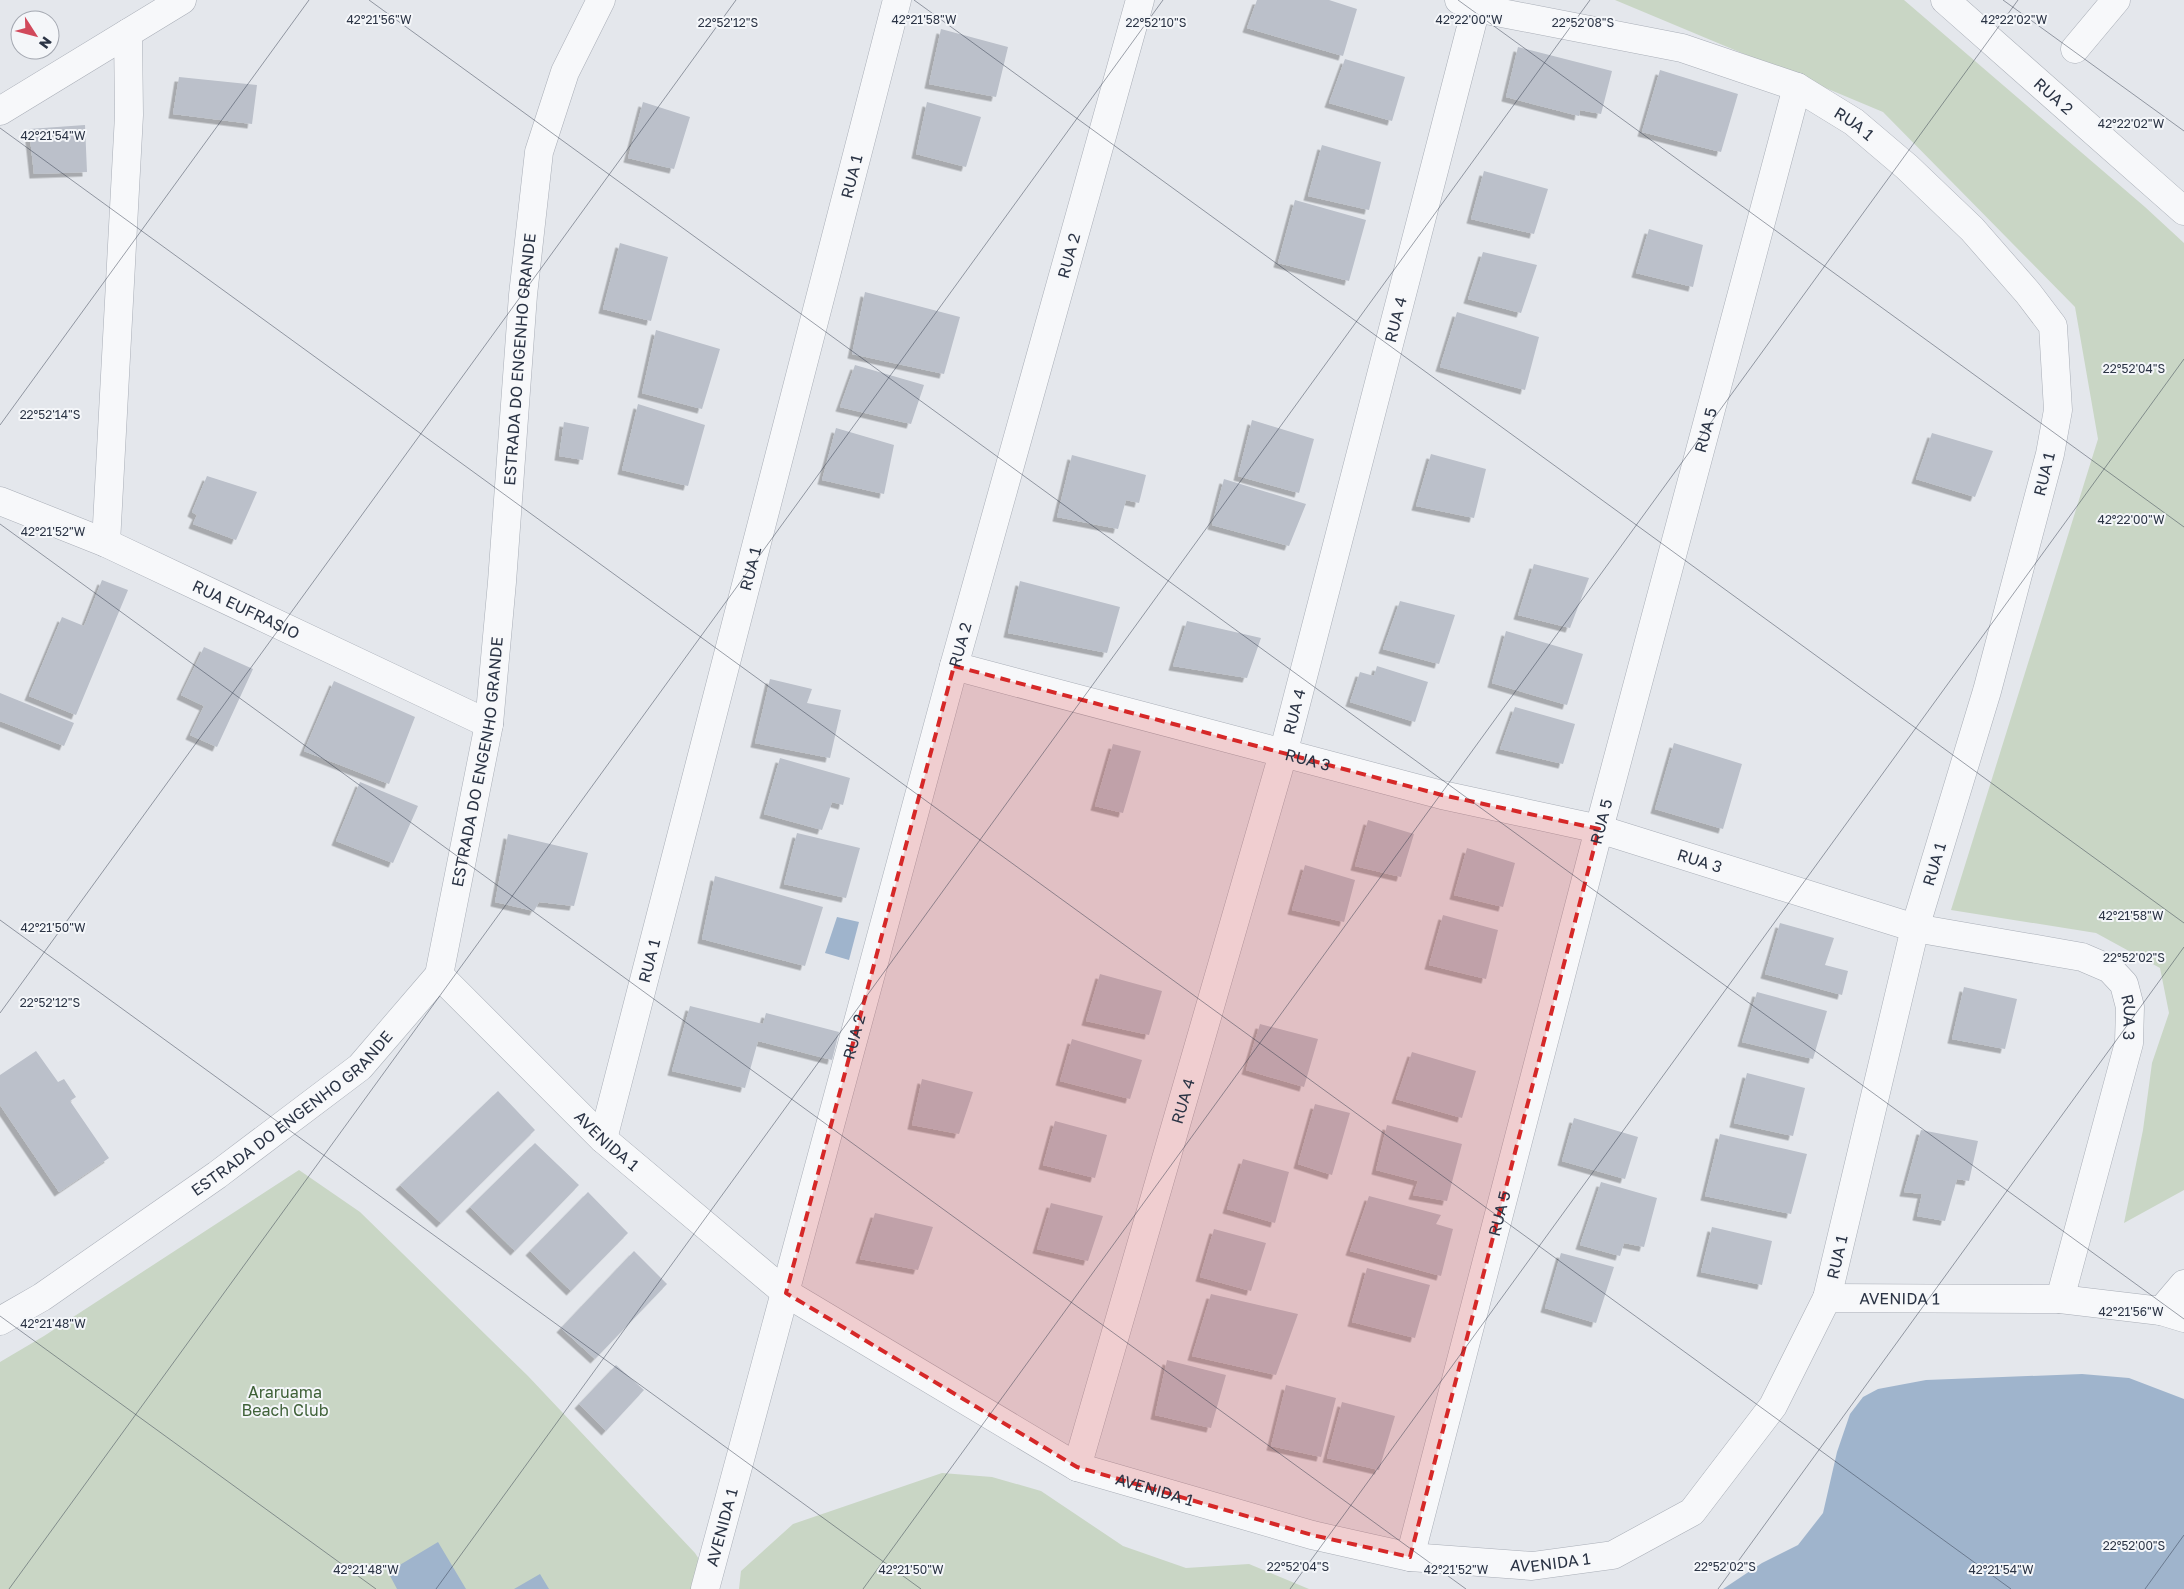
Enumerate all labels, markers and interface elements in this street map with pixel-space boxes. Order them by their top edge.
north arrow [10,10,60,60]
text: 42°21'56"W [346,12,412,27]
text: 42°21'58"W [891,12,957,27]
text: 42°22'00"W [1436,12,1503,27]
text: 42°22'02"W [1981,12,2048,27]
text: 22°52'12"S [698,15,758,30]
text: 22°52'10"S [1126,15,1187,30]
text: 22°52'08"S [1552,15,1614,30]
text: N [36,34,56,52]
street label: RUA 2 [2030,73,2078,119]
street label: RUA 1 [1831,102,1878,145]
text: 42°22'02"W [2098,116,2165,131]
text: 42°21'54"W [20,128,86,143]
street label: RUA 1 [836,152,867,201]
street label: RUA 2 [1053,231,1084,281]
street label: ESTRADA DO ENGENHO GRANDE [499,232,540,486]
street label: RUA 4 [1380,294,1411,344]
text: 22°52'04"S [2103,361,2165,376]
street label: RUA 5 [1690,405,1721,455]
text: 22°52'14"S [20,407,81,422]
street label: RUA 1 [2029,450,2059,498]
text: 42°22'00"W [2098,512,2165,527]
text: 42°21'52"W [21,524,86,539]
street label: RUA 1 [735,544,766,593]
street label: RUA EUFRASIO [189,575,303,643]
street label: RUA 2 [944,620,976,670]
street label: ESTRADA DO ENGENHO GRANDE [447,636,507,889]
street label: RUA 4 [1278,687,1309,737]
street label: RUA 3 [1283,744,1333,775]
street label: RUA 5 [1586,797,1617,846]
street label: RUA 1 [1918,840,1950,888]
street label: RUA 3 [1675,844,1725,877]
text: 42°21'58"W [2098,908,2164,923]
text: 42°21'50"W [20,920,86,935]
street label: RUA 1 [634,937,664,985]
text: 22°52'02"S [2103,950,2165,965]
street label: RUA 3 [2117,992,2140,1040]
text: 22°52'12"S [20,995,80,1010]
street label: RUA 2 [838,1012,870,1062]
street label: ESTRADA DO ENGENHO GRANDE [187,1027,397,1200]
street label: RUA 4 [1167,1076,1199,1126]
street label: AVENIDA 1 [570,1106,643,1175]
street label: RUA 5 [1484,1189,1515,1238]
street label: RUA 1 [1822,1233,1852,1281]
street label: AVENIDA 1 [1859,1288,1940,1308]
text: 42°21'56"W [2098,1304,2164,1319]
text: 42°21'48"W [20,1316,86,1331]
park label: Araruama Beach Club [241,1382,329,1420]
street label: AVENIDA 1 [1113,1469,1196,1510]
street label: AVENIDA 1 [702,1486,742,1569]
text: 22°52'00"S [2103,1538,2166,1553]
street label: AVENIDA 1 [1510,1548,1592,1576]
text: 22°52'04"S [1267,1559,1329,1574]
text: 22°52'02"S [1694,1559,1756,1574]
text: 42°21'48"W [333,1562,399,1577]
text: 42°21'50"W [878,1562,944,1577]
text: 42°21'52"W [1424,1562,1489,1577]
text: 42°21'54"W [1968,1562,2034,1577]

